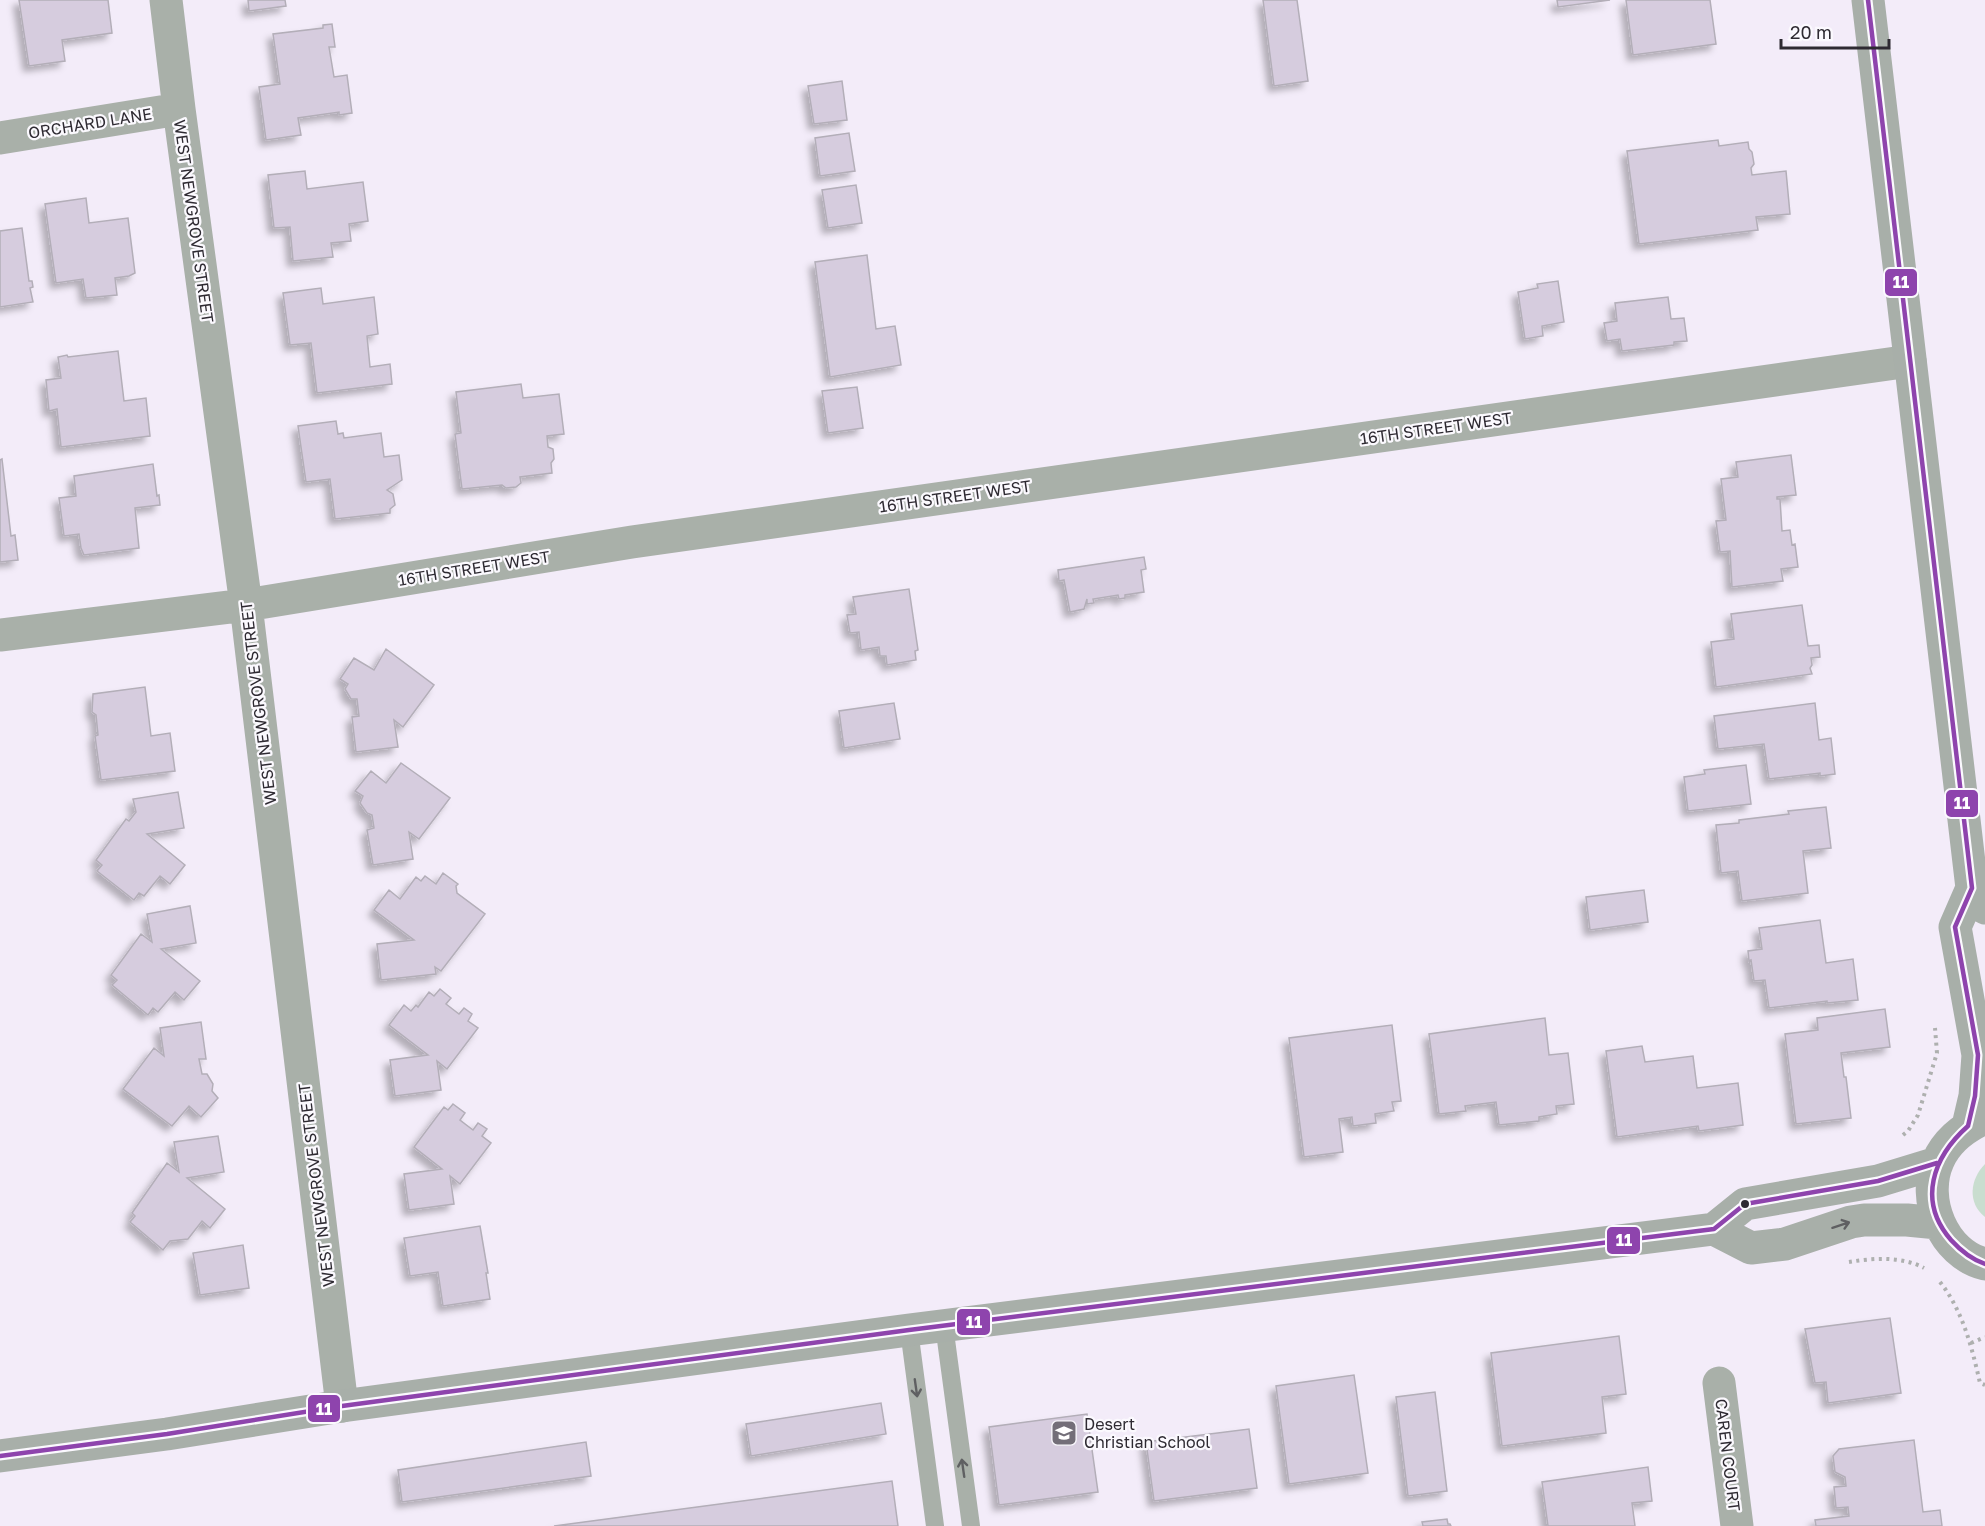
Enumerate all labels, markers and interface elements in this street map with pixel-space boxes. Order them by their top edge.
scale bar [1781,12,1889,50]
text: 20 m [1790,21,1832,43]
street label: ORCHARD LANE [27,103,153,143]
street label: WEST NEWGROVE STREET [170,118,218,324]
line badge: 11 [1884,268,1918,297]
text: 11 [1893,272,1909,292]
street label: 16TH STREET WEST [1359,407,1513,449]
street label: 16TH STREET WEST [878,475,1032,517]
street label: 16TH STREET WEST [397,546,551,590]
street label: WEST NEWGROVE STREET [236,600,280,806]
line badge: 11 [1945,789,1979,818]
text: 11 [1954,793,1970,813]
street label: WEST NEWGROVE STREET [294,1082,338,1288]
unlabelled marker [1739,1198,1751,1210]
one-way arrow [1831,1219,1850,1230]
line badge: 11 [1606,1226,1641,1255]
text: 11 [1616,1230,1632,1250]
line badge: 11 [956,1308,991,1336]
text: 11 [966,1312,982,1332]
one-way arrow [911,1377,922,1397]
line badge: 11 [307,1394,341,1423]
street label: CAREN COURT [1711,1398,1745,1512]
text: 11 [316,1399,332,1419]
place label: Desert Christian School [1084,1414,1210,1452]
school or university icon: Desert Christian School [1049,1418,1079,1448]
one-way arrow [958,1459,969,1478]

